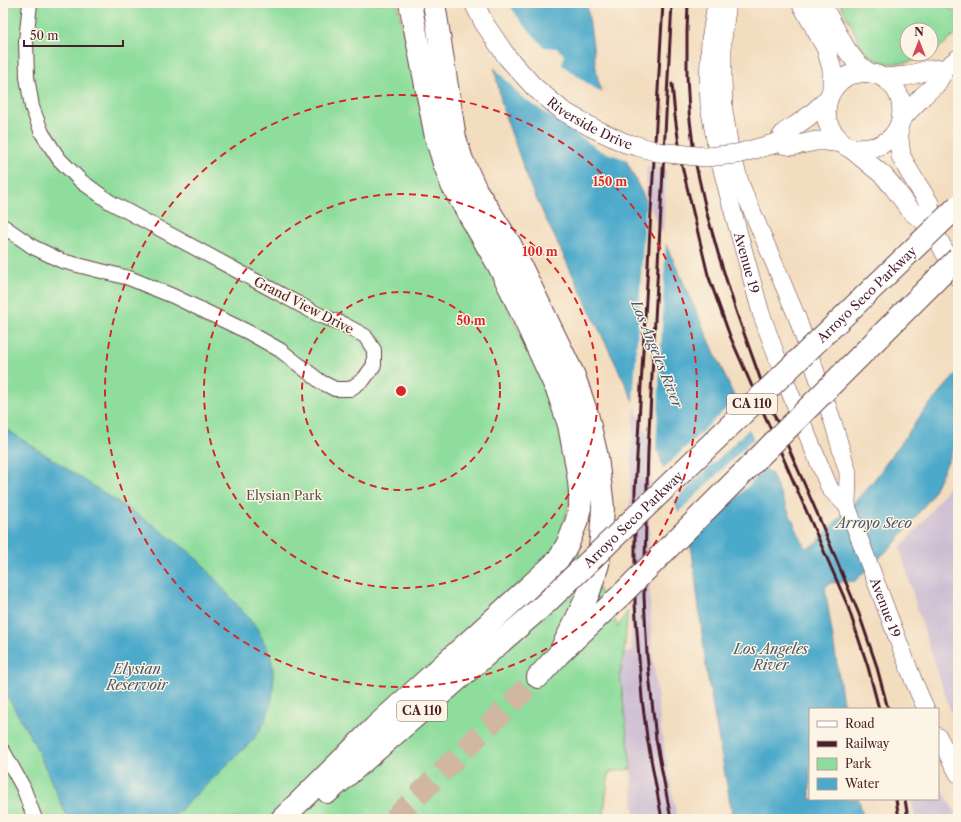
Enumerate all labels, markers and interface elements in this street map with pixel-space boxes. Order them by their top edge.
scale bar [24,22,123,48]
north arrow [899,22,939,62]
text: N [914,25,924,39]
text: 50 m [30,28,59,43]
street label: Riverside Drive [544,93,634,153]
text: 150 m [593,174,627,189]
street label: Avenue 19 [731,229,763,295]
street label: Arroyo Seco Parkway [813,242,920,346]
text: 100 m [522,244,558,259]
street label: Grand View Drive [251,273,357,337]
water label: Los Angeles River [627,297,687,412]
text: 50 m [456,313,486,328]
centre of rings [394,384,408,398]
road number: CA 110 [727,394,777,414]
street label: Arroyo Seco Parkway [579,467,687,571]
park label: Elysian Park [246,487,323,503]
water label: Arroyo Seco [834,514,912,532]
street label: Avenue 19 [867,574,904,640]
water label: Los Angeles River [733,640,809,674]
water label: Elysian Reservoir [105,660,169,694]
road number: CA 110 [397,701,447,721]
legend [809,708,939,800]
text: Road [845,716,875,731]
text: Railway [845,736,890,751]
text: Park [845,756,872,771]
text: Water [844,776,879,791]

